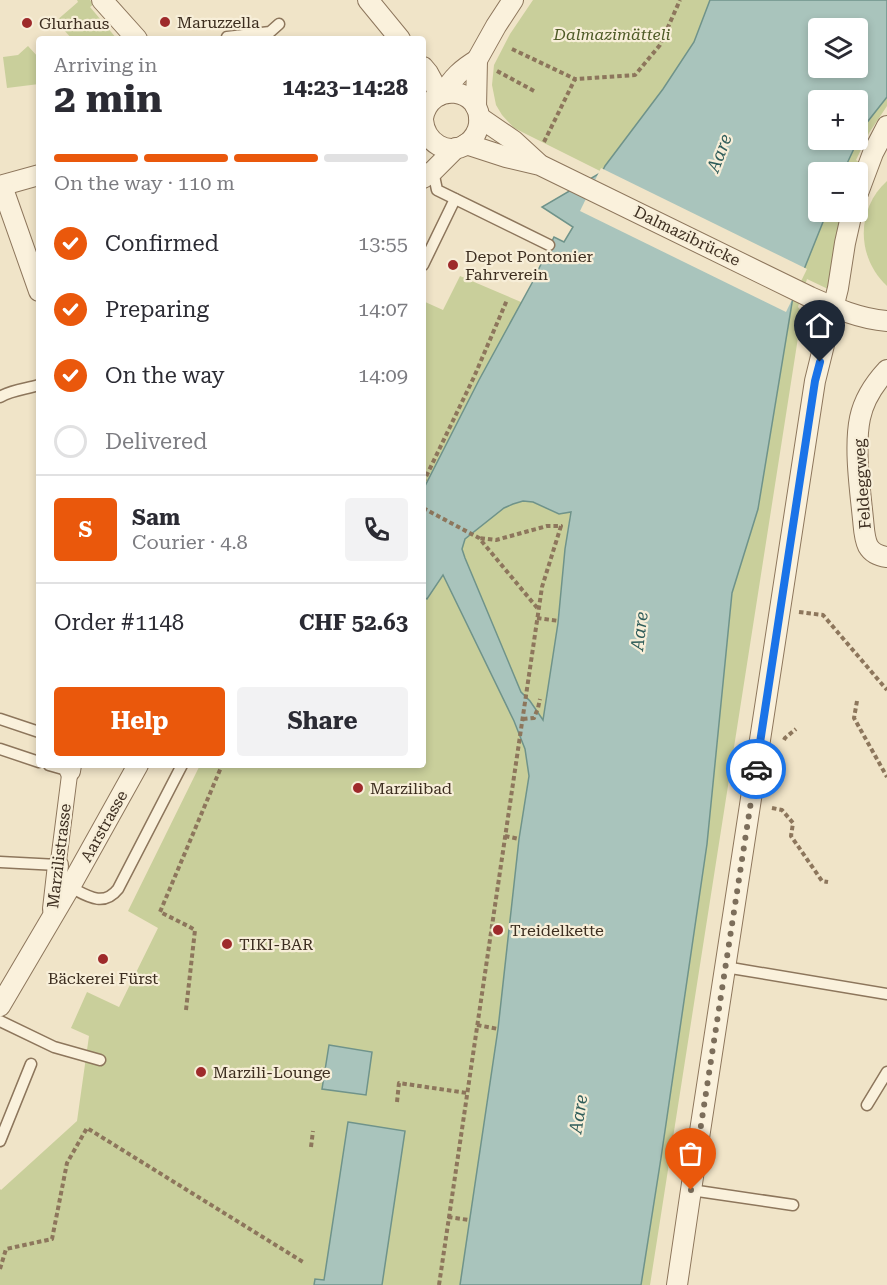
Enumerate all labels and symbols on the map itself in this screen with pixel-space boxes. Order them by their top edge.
place label: Maruzzella [177,13,260,32]
place label: Glurhaus [39,14,110,33]
marker: Maruzzella [158,15,172,29]
marker: Glurhaus [20,16,34,30]
park label: Dalmazimätteli [553,25,670,44]
water label: Aare [702,131,736,176]
street label: Dalmazibrücke [631,202,744,270]
place label: Depot Pontonier Fahrverein [465,247,593,284]
marker: Depot Pontonier Fahrverein [446,258,460,272]
pin [794,300,845,362]
street label: Feldeggweg [849,437,875,530]
water label: Aare [626,610,652,653]
courier [726,739,786,799]
place label: Marzilibad [370,779,452,798]
marker: Marzilibad [351,781,365,795]
street label: Aarstrasse [77,787,132,865]
street label: Marzilistrasse [43,802,75,910]
place label: Treidelkette [510,921,604,940]
marker: Treidelkette [491,923,505,937]
place label: TIKI-BAR [239,935,313,954]
marker: TIKI-BAR [220,937,234,951]
marker: Bäckerei Fürst [96,952,110,966]
place label: Bäckerei Fürst [48,969,158,988]
place label: Marzili-Lounge [213,1063,331,1082]
marker: Marzili-Lounge [194,1065,208,1079]
water label: Aare [564,1093,591,1136]
pin [665,1128,716,1190]

